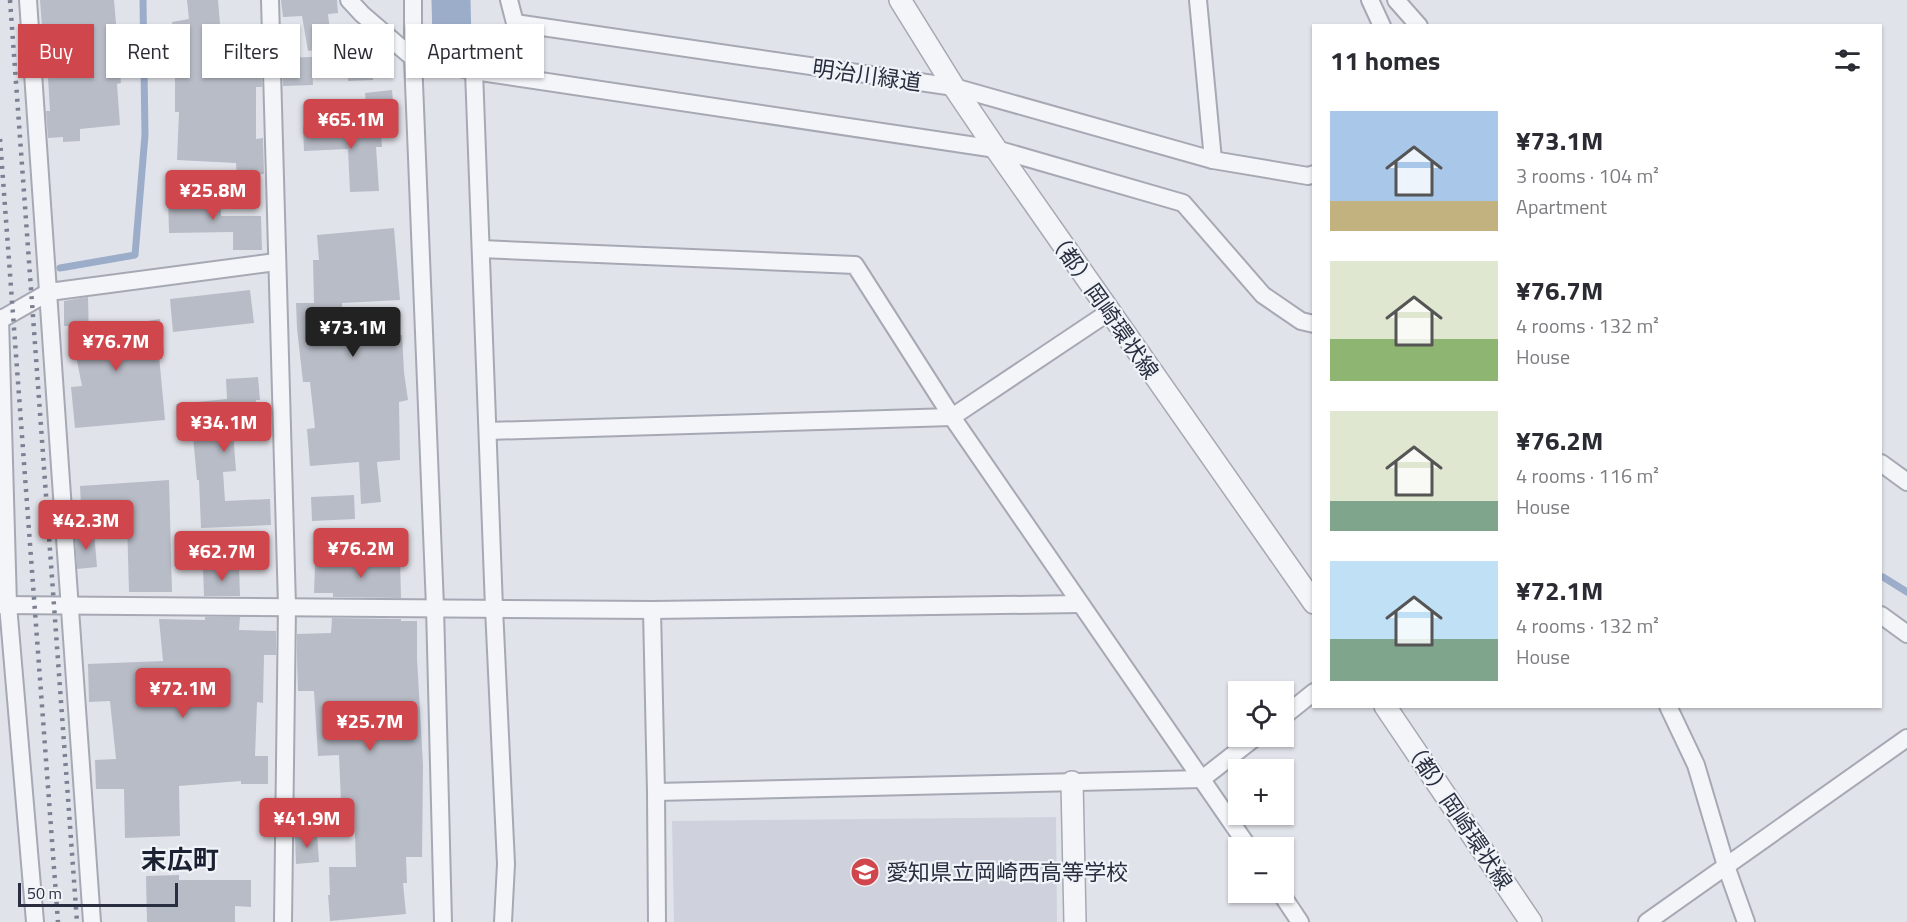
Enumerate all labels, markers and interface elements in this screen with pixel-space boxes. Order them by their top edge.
chip: Buy [18,24,94,78]
chip: Rent [106,24,190,78]
chip: Filters [202,24,300,78]
chip: New [312,24,394,78]
chip: Apartment [406,24,544,78]
text: 11 homes [1330,41,1440,80]
icon: filters [1831,44,1864,77]
street label: 明治川緑道 [810,51,924,99]
pin: ¥65.1M [302,99,400,150]
text: ¥65.1M [317,103,385,134]
text: ¥73.1M [1516,121,1603,160]
icon: home [1378,135,1450,207]
text: 3 rooms · 104 m² [1516,160,1659,191]
pin: ¥25.8M [164,170,262,221]
text: ¥25.8M [179,174,247,205]
text: Apartment [1516,191,1607,222]
street label: （都）岡崎環状線 [1039,222,1167,386]
text: ¥76.7M [1516,271,1603,310]
icon: home [1378,285,1450,357]
pin: ¥73.1M [304,307,402,358]
text: 4 rooms · 132 m² [1516,310,1659,341]
text: ¥73.1M [319,311,387,342]
pin: ¥76.7M [67,321,165,372]
text: ¥76.7M [82,325,150,356]
text: House [1516,341,1570,372]
pin: ¥34.1M [175,402,273,453]
text: ¥34.1M [190,406,258,437]
text: ¥76.2M [1516,421,1603,460]
icon: home [1378,435,1450,507]
text: 4 rooms · 116 m² [1516,460,1659,491]
text: House [1516,491,1570,522]
pin: ¥42.3M [37,500,135,551]
text: ¥42.3M [52,504,120,535]
pin: ¥76.2M [312,528,410,579]
pin: ¥62.7M [173,531,271,582]
text: ¥76.2M [327,532,395,563]
text: ¥62.7M [188,535,256,566]
text: ¥72.1M [1516,571,1603,610]
icon: home [1378,585,1450,657]
text: 4 rooms · 132 m² [1516,610,1659,641]
text: House [1516,641,1570,672]
pin: ¥72.1M [134,668,232,719]
text: ¥72.1M [149,672,217,703]
map controls [1228,681,1294,903]
button: locate [1228,681,1294,747]
pin: ¥25.7M [321,701,419,752]
text: ¥25.7M [336,705,404,736]
street label: （都）岡崎環状線 [1395,732,1521,896]
button: + [1228,759,1294,825]
pin: ¥41.9M [258,798,356,849]
text: ¥41.9M [273,802,341,833]
button: − [1228,837,1294,903]
district label: 末広町 [141,840,219,879]
place label: 愛知県立岡崎西高等学校 [886,855,1128,889]
school or university icon: 愛知県立岡崎西高等学校 [849,856,881,888]
scale bar [18,880,178,908]
text: 50 m [27,881,62,905]

